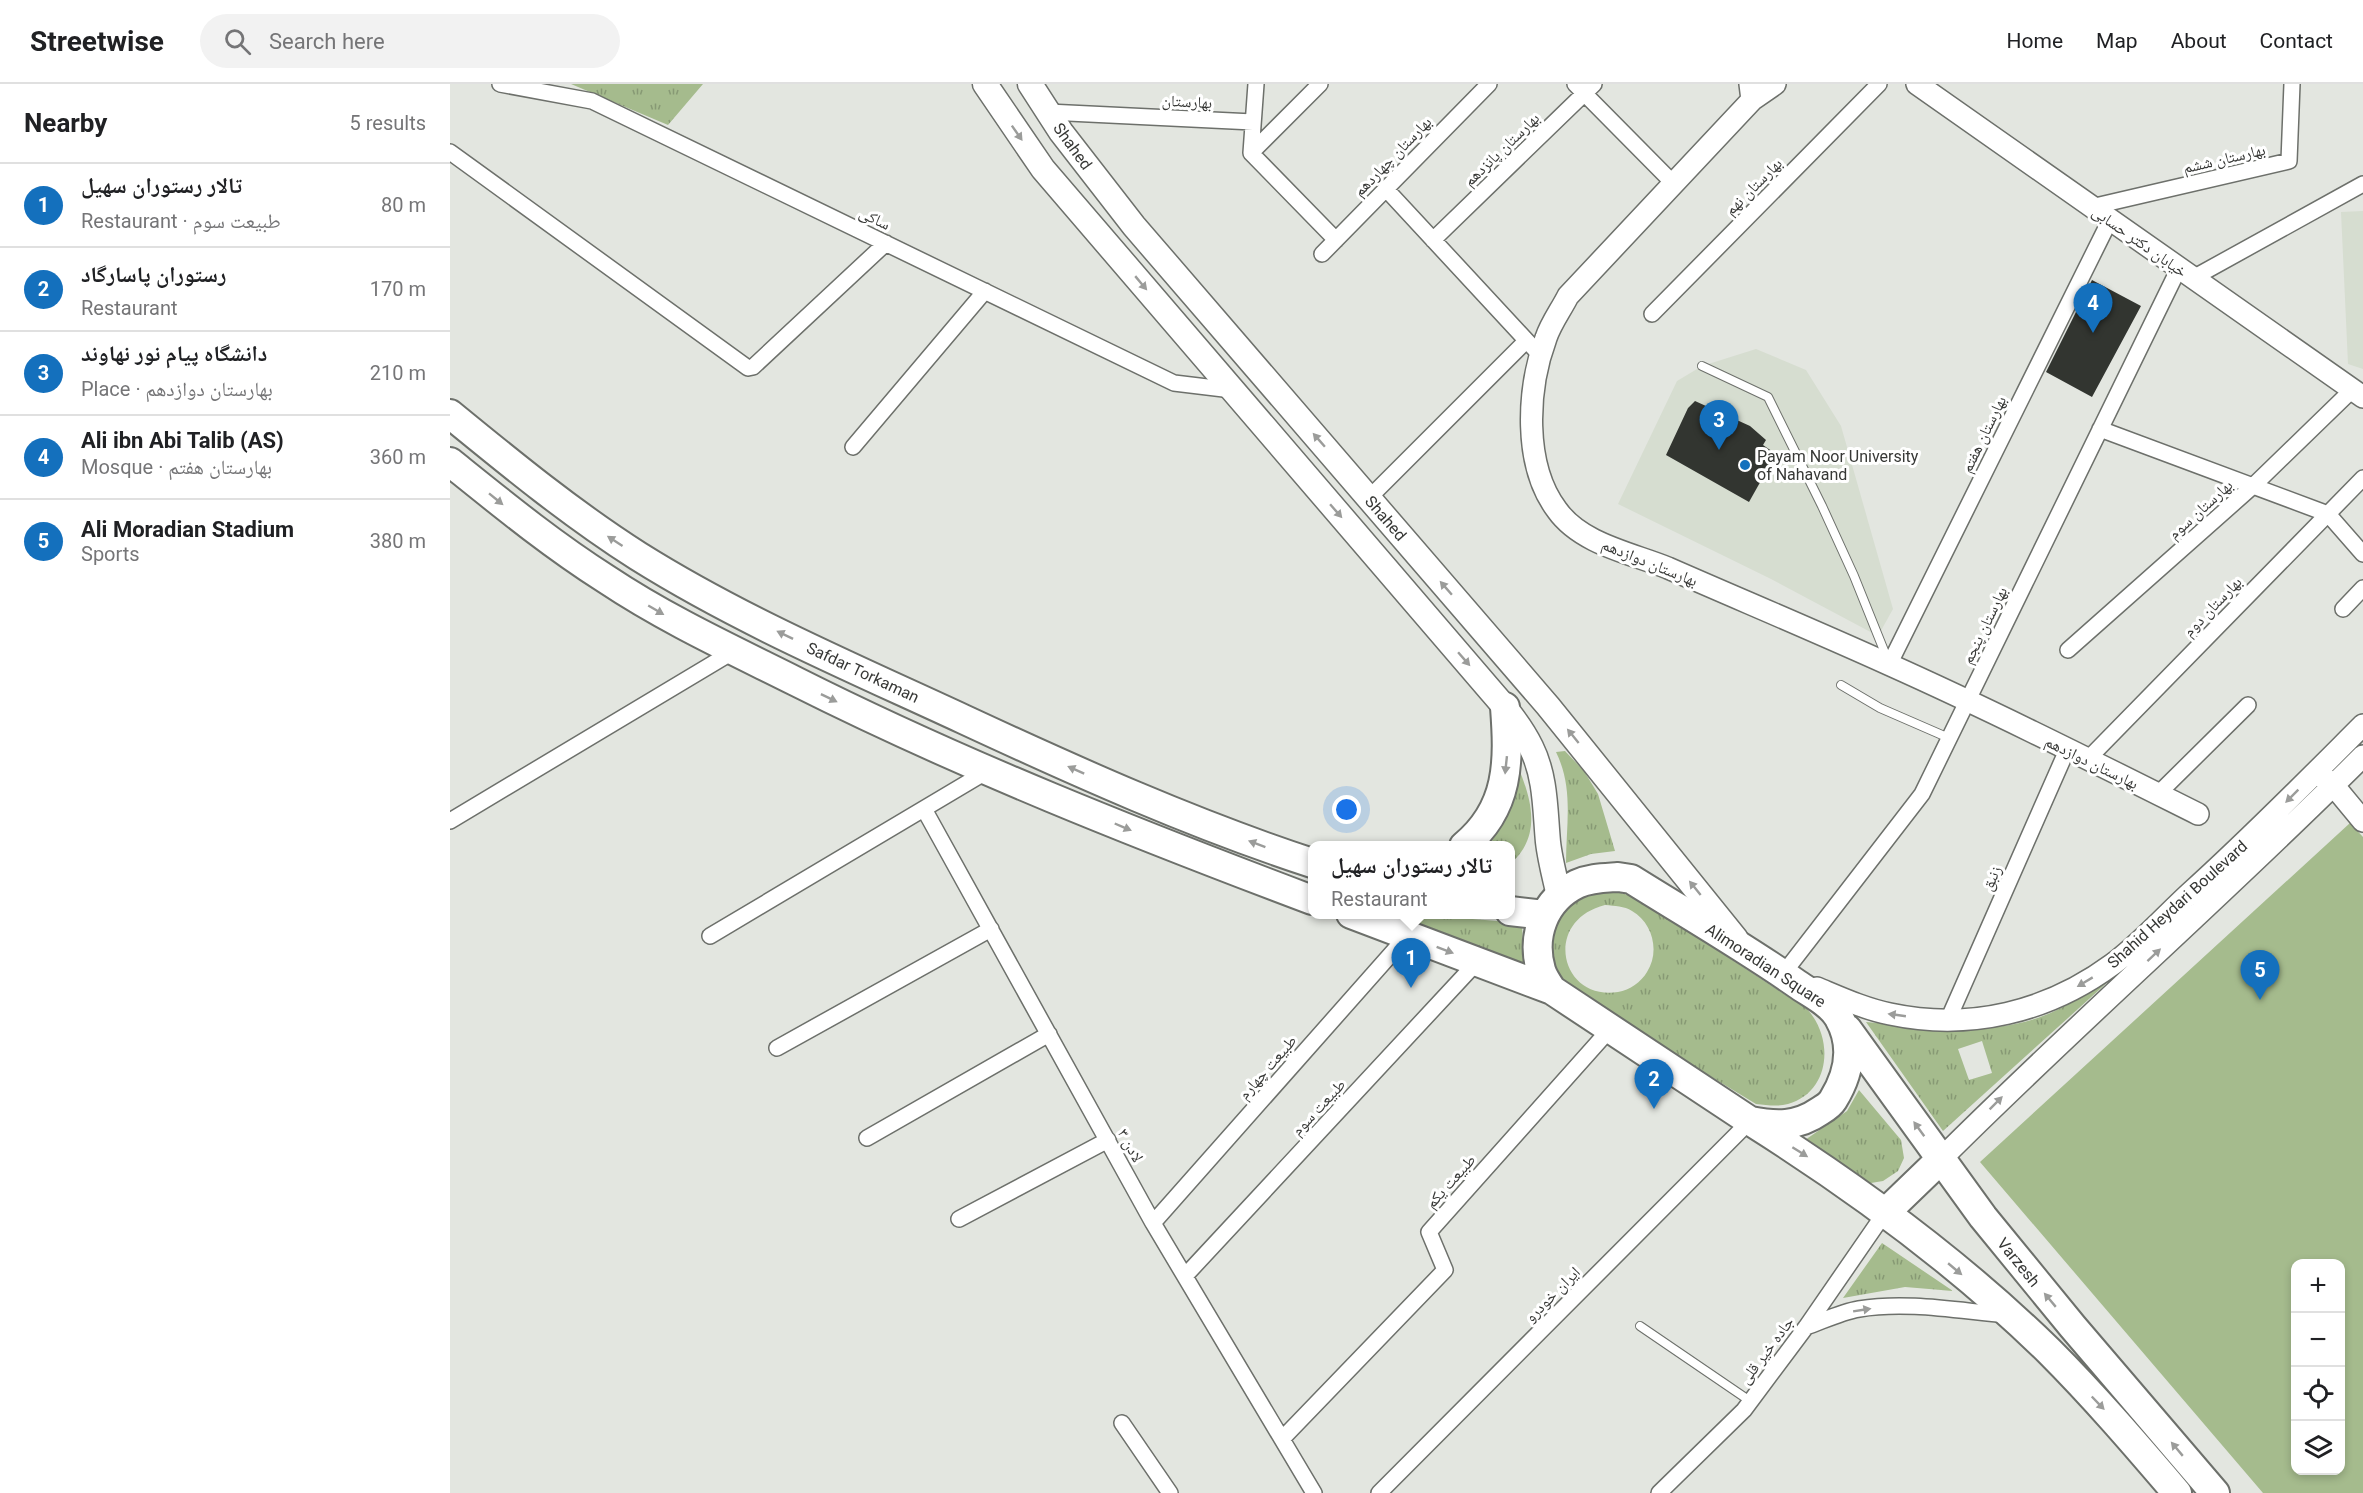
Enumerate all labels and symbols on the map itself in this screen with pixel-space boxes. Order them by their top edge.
street label: بهارستان [1161,91,1213,113]
street label: بهارستان پانزدهم [1459,108,1544,191]
street label: بهارستان چهاردهم [1349,112,1436,201]
street label: Shahed [1049,119,1096,173]
one-way arrow [1011,125,1022,141]
street label: بهارستان ششم [2181,140,2267,178]
street label: بهارستان نهم [1721,154,1787,220]
street label: خیابان دکتر حسابی [2088,202,2191,282]
street label: ساکی [856,203,893,235]
one-way arrow [1134,275,1147,290]
pin: 4 [2074,284,2112,333]
street label: بهارستان هفتم [1957,393,2011,476]
pin: 3 [1700,400,1738,450]
one-way arrow [1313,433,1326,448]
place label: Payam Noor University of Nahavand [1757,447,1919,484]
marker: Payam Noor University of Nahavand [1738,458,1752,472]
street label: بهارستان سوم [2164,475,2237,544]
one-way arrow [488,492,503,504]
street label: Shahed [1361,492,1410,545]
one-way arrow [1330,503,1343,519]
one-way arrow [607,535,623,546]
street label: بهارستان دوازدهم [1599,535,1701,591]
street label: بهارستان دوم [2179,572,2246,641]
one-way arrow [1440,581,1453,596]
street label: بهارستان پنجم [1958,583,2012,667]
one-way arrow [647,604,664,614]
one-way arrow [777,630,794,640]
street label: Safdar Torkaman [803,638,922,707]
one-way arrow [1457,651,1470,666]
one-way arrow [821,694,838,703]
one-way arrow [1567,729,1580,744]
street label: بهارستان دوازدهم [2041,732,2142,794]
one-way arrow [1501,756,1510,775]
one-way arrow [1068,766,1085,775]
one-way arrow [2285,789,2299,804]
your location [1332,795,1361,824]
one-way arrow [1115,822,1133,832]
street label: Shahid Heydari Boulevard [2103,836,2251,972]
one-way arrow [1248,838,1266,848]
street label: زنبق [1978,863,2006,894]
one-way arrow [1689,881,1702,896]
street label: Alimoradian Square [1702,919,1829,1011]
pin: 1 [1392,938,1430,988]
one-way arrow [1436,945,1454,955]
one-way arrow [2146,948,2161,962]
pin: 5 [2240,950,2280,1000]
one-way arrow [2076,977,2093,987]
one-way arrow [1888,1010,1907,1019]
street label: طبیعت چهارم [1234,1031,1301,1104]
pin: 2 [1634,1060,1674,1109]
street label: طبیعت سوم [1287,1075,1350,1140]
one-way arrow [1989,1097,2003,1111]
one-way arrow [1913,1122,1925,1137]
street label: لادن ۳ [1113,1125,1147,1166]
one-way arrow [1792,1147,1808,1158]
street label: طبیعت یکم [1421,1150,1480,1213]
street label: Varzesh [1993,1234,2044,1291]
street label: ایران خودرو [1521,1263,1585,1327]
one-way arrow [1948,1263,1963,1275]
one-way arrow [2044,1292,2057,1308]
one-way arrow [1853,1305,1872,1314]
street label: جاده خیر قلی [1735,1313,1799,1388]
one-way arrow [2090,1395,2104,1409]
one-way arrow [2170,1441,2184,1456]

